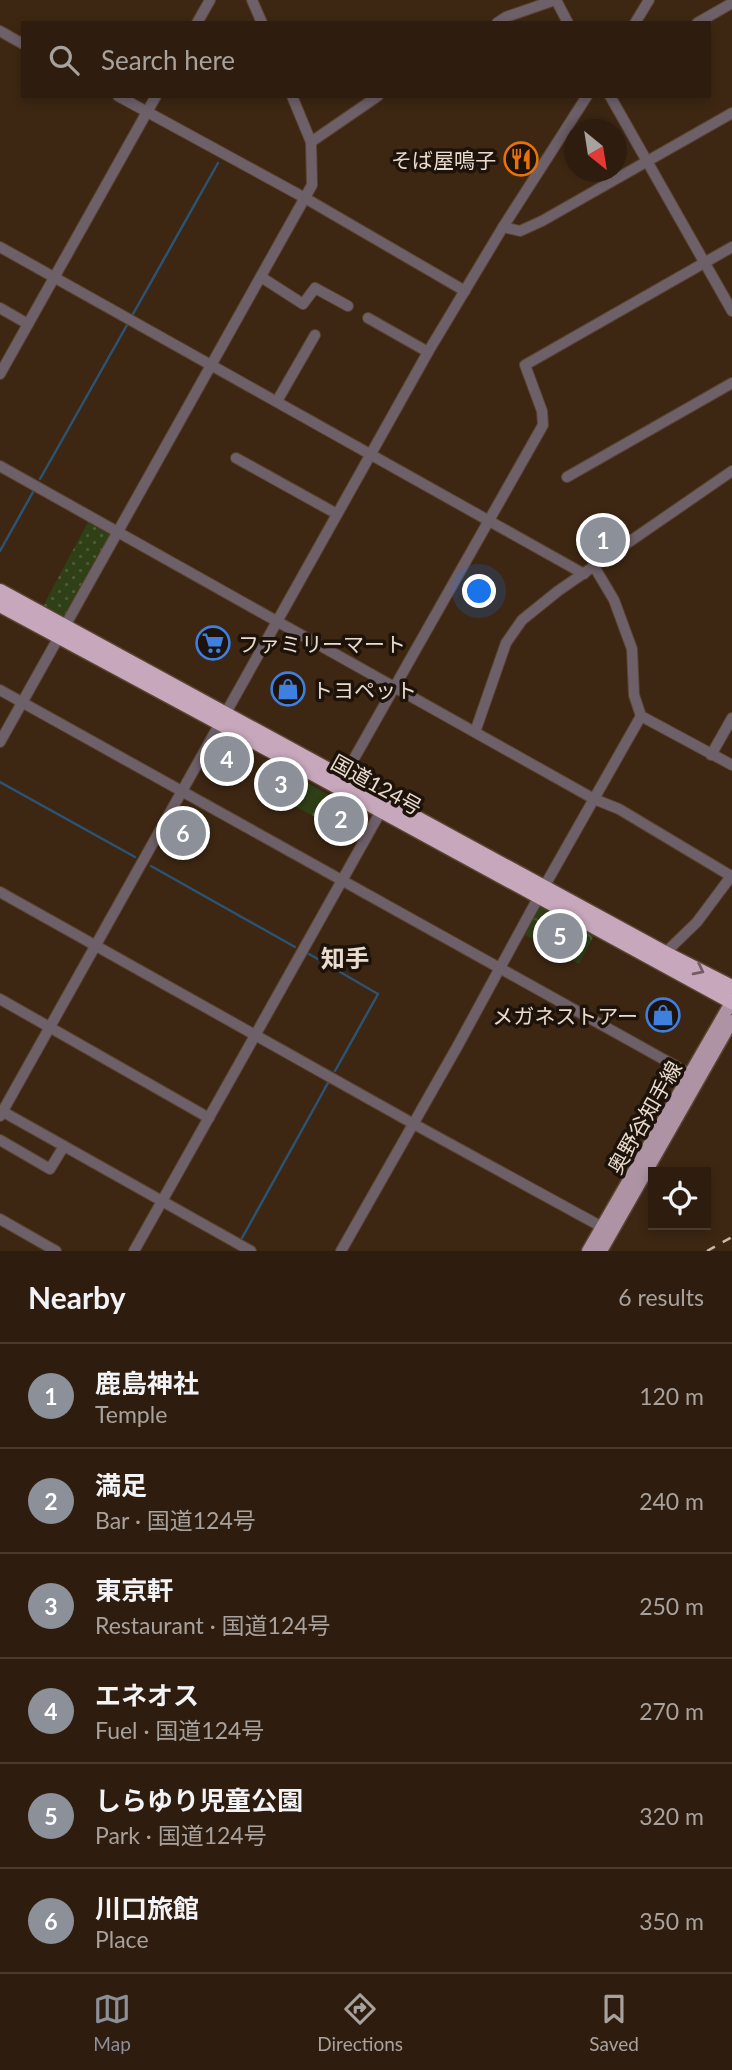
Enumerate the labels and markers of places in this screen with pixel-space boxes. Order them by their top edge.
restaurant icon: そば屋鳴子 [502,140,540,178]
place label: そば屋鳴子 [391,147,496,172]
pin: 1 [580,514,626,566]
supermarket icon: ファミリーマート [194,624,232,662]
place label: ファミリーマート [238,631,406,656]
shop icon: トヨペット [269,670,307,708]
place label: トヨペット [312,677,417,702]
pin: 4 [204,733,250,785]
pin: 3 [258,758,304,810]
pin: 2 [318,793,364,845]
pin: 6 [160,807,206,859]
pin: 5 [537,910,583,962]
shop icon: メガネストアー [644,996,682,1034]
place label: メガネストアー [492,1003,638,1028]

